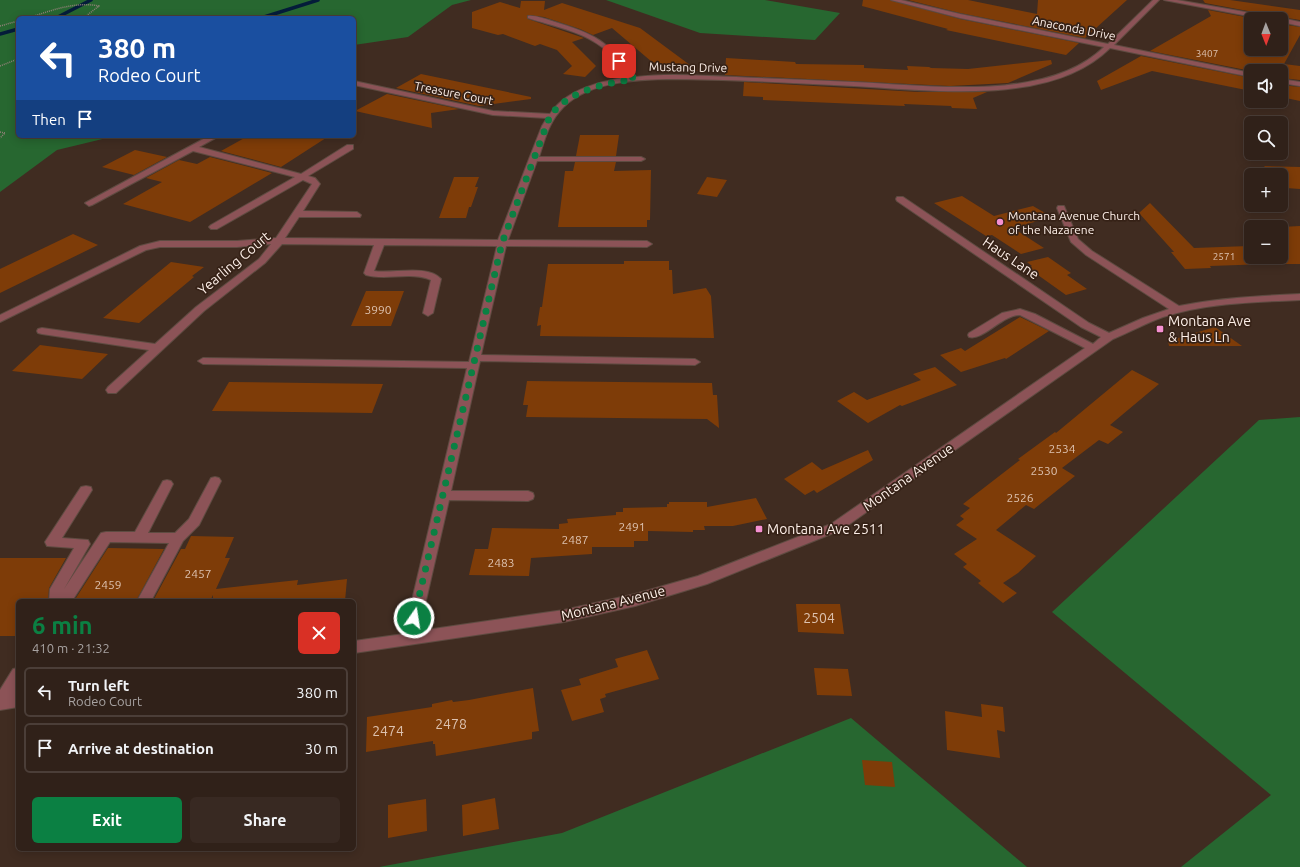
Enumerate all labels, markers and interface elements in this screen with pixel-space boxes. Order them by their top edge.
north arrow [1244,12,1288,56]
map controls [1244,12,1288,264]
street label: Anaconda Drive [1031,14,1117,42]
icon: left [32,32,84,84]
text: 380 m [98,32,176,63]
pin [602,44,636,78]
house number: 3407 [1196,48,1218,59]
icon: arrive [608,50,630,72]
street label: Mustang Drive [649,60,727,74]
button: sound [1244,64,1288,108]
text: Rodeo Court [98,65,201,85]
street label: Treasure Court [413,79,495,107]
icon: arrive [74,108,96,130]
text: Then [32,111,66,128]
button: search [1244,116,1288,160]
button: + [1244,168,1288,212]
place label: Montana Avenue Church of the Nazarene [1008,209,1140,236]
marker: Montana Avenue Church of the Nazarene [995,217,1005,227]
button: − [1244,220,1288,264]
street label: Yearling Court [195,228,274,298]
street label: Haus Lane [980,233,1042,283]
house number: 2571 [1213,251,1235,262]
house number: 3990 [364,303,392,316]
place label: Montana Ave & Haus Ln [1168,313,1251,345]
marker: Montana Ave & Haus Ln [1155,324,1165,334]
street label: Montana Avenue [860,440,956,514]
house number: 2534 [1048,442,1076,455]
house number: 2530 [1030,464,1058,477]
house number: 2526 [1006,491,1034,504]
house number: 2491 [618,520,646,533]
place label: Montana Ave 2511 [767,521,885,537]
marker: Montana Ave 2511 [754,524,764,534]
house number: 2487 [561,533,589,546]
house number: 2483 [487,556,515,569]
house number: 2457 [184,567,212,580]
house number: 2459 [94,578,122,591]
street label: Montana Avenue [559,582,667,624]
position arrow [393,597,435,639]
house number: 2504 [803,610,835,626]
text: 6 min [32,612,93,639]
button: close [298,612,340,654]
text: 410 m · 21:32 [32,641,110,655]
text: Turn left [68,677,129,694]
icon: left [34,681,56,703]
text: 380 m [296,684,338,701]
text: Rodeo Court [68,694,142,708]
house number: 2478 [435,716,467,732]
house number: 2474 [372,723,404,739]
icon: arrive [34,737,56,759]
text: Arrive at destination [68,740,214,757]
text: 30 m [305,740,338,757]
button: Exit [32,797,182,843]
button: Share [190,797,340,843]

